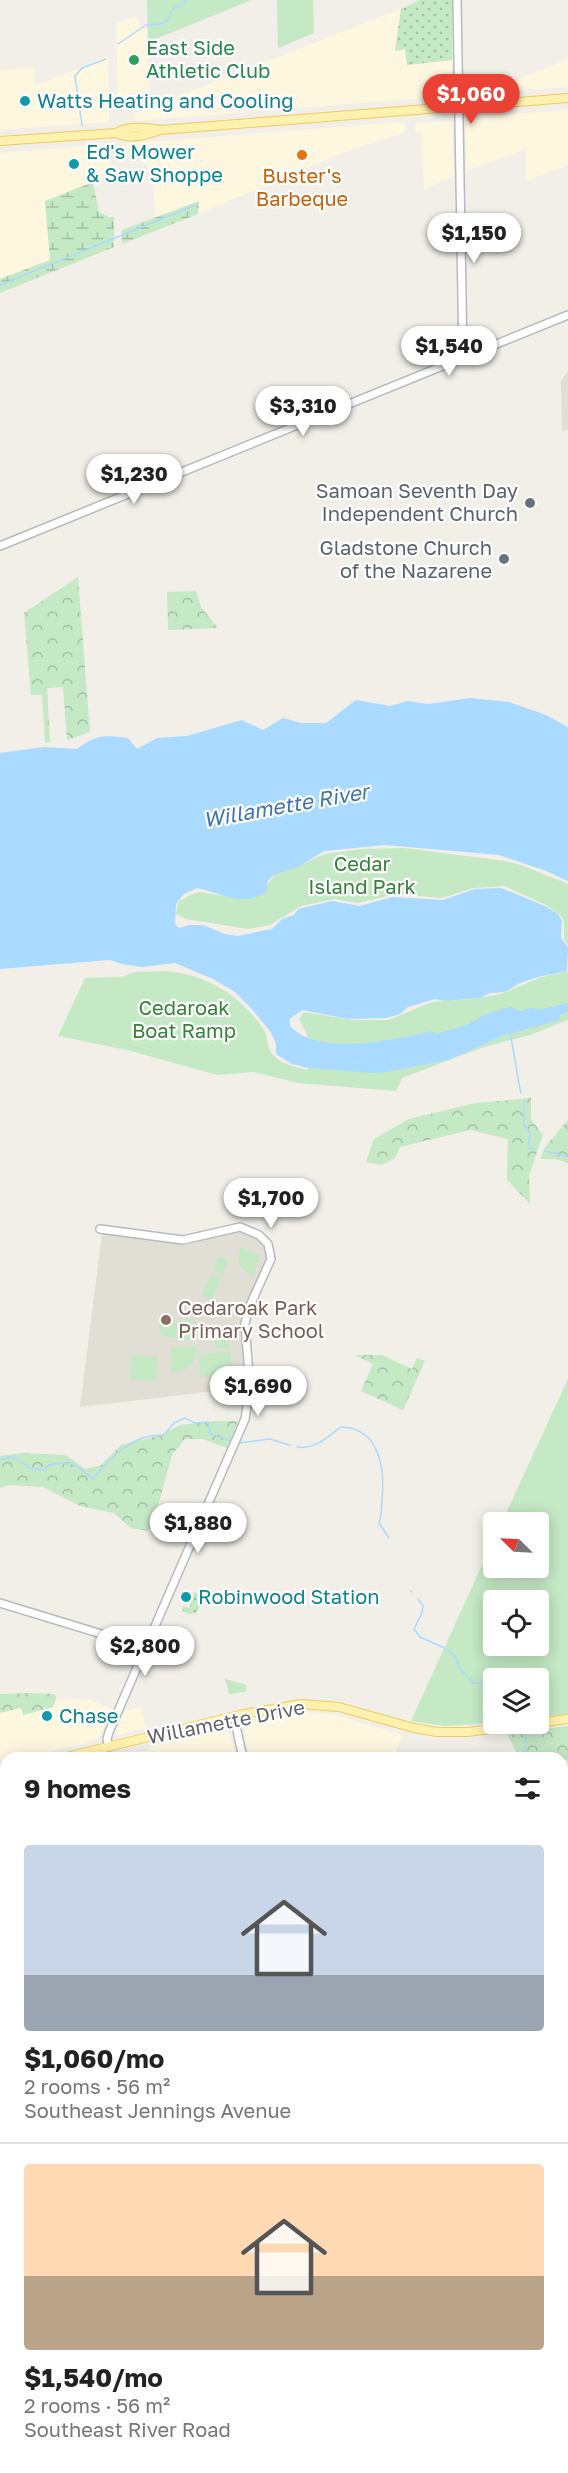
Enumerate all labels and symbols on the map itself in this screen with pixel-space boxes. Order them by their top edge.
place label: East Side Athletic Club [146,35,270,82]
marker: East Side Athletic Club [127,53,141,67]
pin: $1,060 [422,74,520,125]
place label: Watts Heating and Cooling [37,88,294,112]
marker: Watts Heating and Cooling [18,94,32,108]
place label: Ed's Mower & Saw Shoppe [86,139,223,186]
marker: Buster's Barbeque [295,148,309,162]
marker: Ed's Mower & Saw Shoppe [67,157,81,171]
place label: Buster's Barbeque [256,163,348,210]
pin: $1,150 [425,213,523,264]
pin: $1,540 [400,326,498,377]
pin: $3,310 [254,386,352,437]
pin: $1,230 [85,454,183,505]
place label: Samoan Seventh Day Independent Church [316,478,518,525]
marker: Samoan Seventh Day Independent Church [523,496,537,510]
place label: Gladstone Church of the Nazarene [320,535,492,582]
marker: Gladstone Church of the Nazarene [497,552,511,566]
water label: Willamette River [201,777,373,832]
park label: Cedar Island Park [308,851,416,898]
park label: Cedaroak Boat Ramp [132,995,236,1042]
pin: $1,700 [222,1178,320,1229]
place label: Cedaroak Park Primary School [178,1295,324,1342]
marker: Cedaroak Park Primary School [159,1313,173,1327]
pin: $1,690 [209,1366,307,1417]
pin: $1,880 [149,1503,247,1554]
north arrow [483,1512,549,1578]
place label: Robinwood Station [198,1584,380,1608]
marker: Robinwood Station [179,1590,193,1604]
pin: $2,800 [96,1626,194,1677]
street label: Willamette Drive [145,1694,307,1748]
place label: Chase [59,1703,118,1727]
marker: Chase [40,1709,54,1723]

